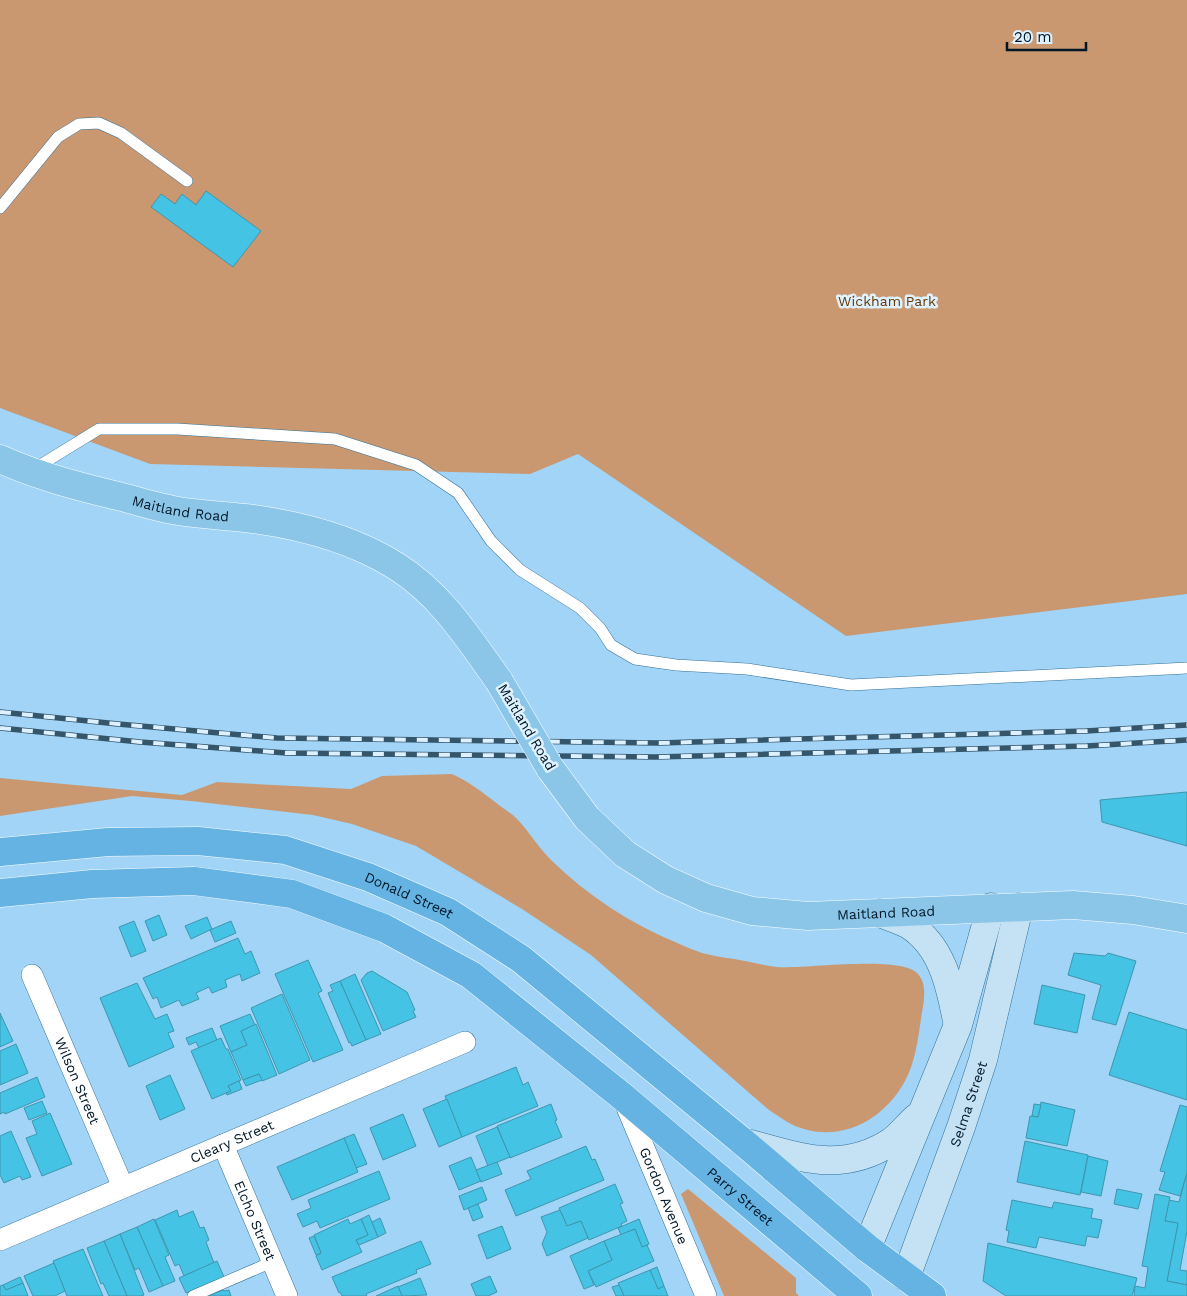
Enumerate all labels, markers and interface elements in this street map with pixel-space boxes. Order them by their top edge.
scale bar [1007,20,1086,52]
text: 20 m [1014,28,1052,46]
park label: Wickham Park [838,293,936,309]
street label: Maitland Road [130,492,230,525]
street label: Maitland Road [495,681,559,773]
street label: Donald Street [362,869,457,922]
street label: Maitland Road [837,903,935,923]
street label: Wilson Street [52,1035,103,1127]
street label: Selma Street [946,1059,990,1149]
street label: Cleary Street [188,1116,276,1166]
street label: Gordon Avenue [637,1145,691,1247]
street label: Parry Street [704,1164,777,1229]
street label: Elcho Street [231,1178,279,1263]

